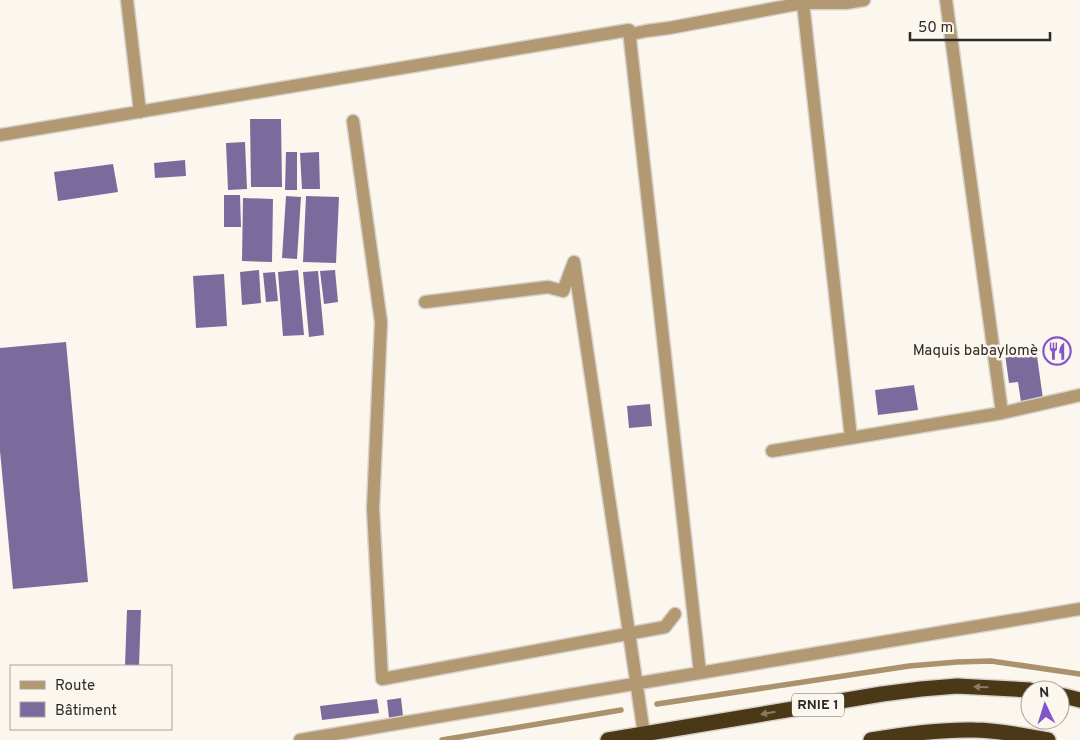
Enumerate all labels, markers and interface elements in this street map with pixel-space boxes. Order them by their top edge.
scale bar [910,10,1050,42]
text: 50 m [918,19,953,38]
restaurant icon: Maquis babaylomè [1042,336,1072,366]
place label: Maquis babaylomè [913,342,1038,361]
legend [10,665,172,730]
text: Route [55,677,95,696]
north arrow [1020,680,1070,730]
one-way arrow [973,683,989,691]
text: N [1039,685,1050,702]
road number: RNIE 1 [792,694,844,716]
text: Bâtiment [55,702,117,721]
one-way arrow [760,709,776,717]

